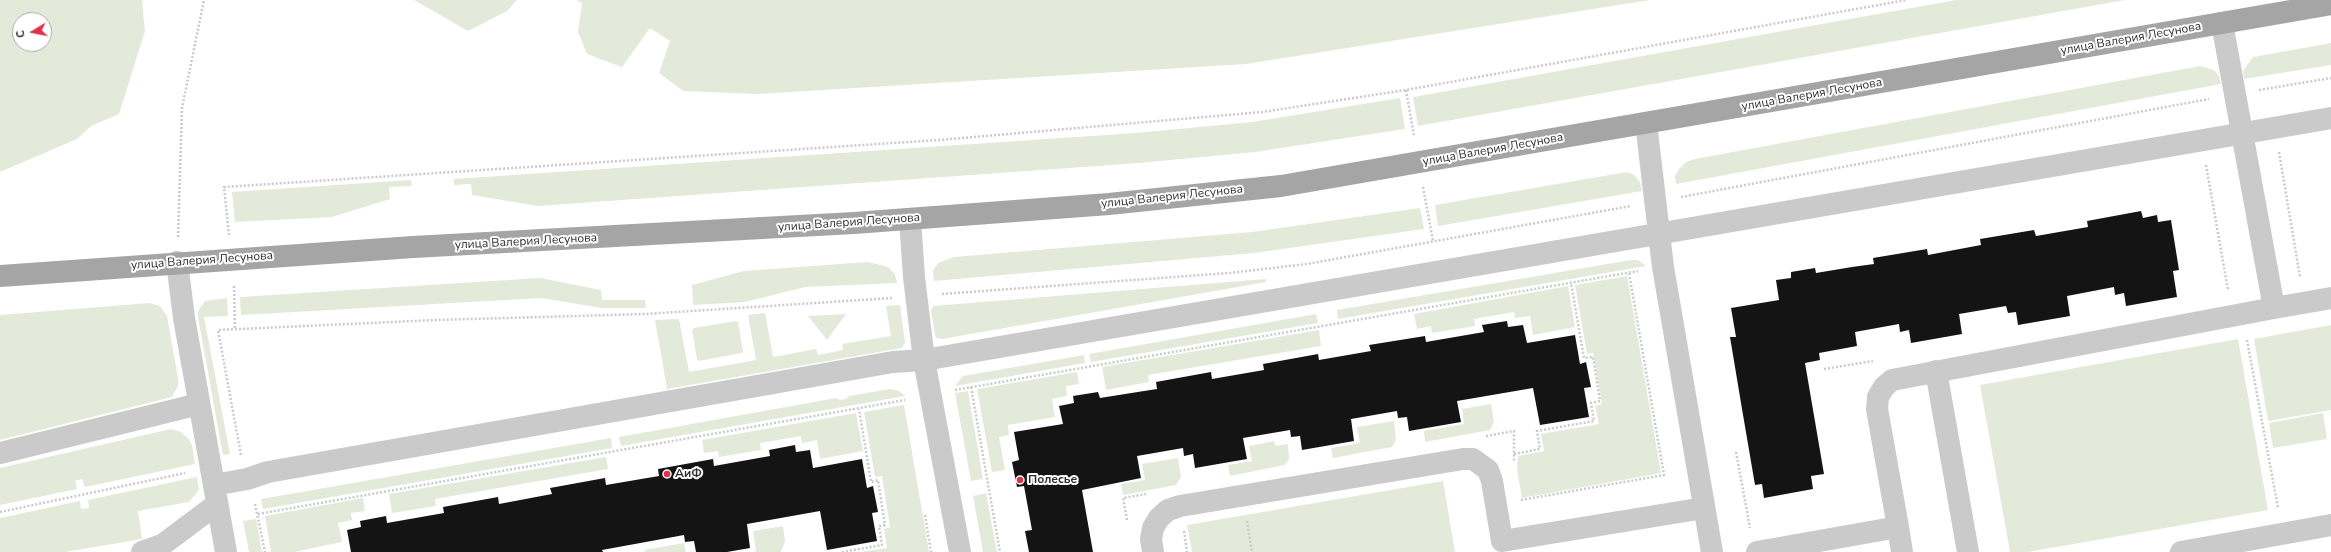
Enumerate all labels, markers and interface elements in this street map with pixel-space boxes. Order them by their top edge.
north arrow [12,12,52,52]
street label: улица Валерия Лесунова [2060,20,2202,58]
text: С [13,29,29,39]
street label: улица Валерия Лесунова [1741,76,1883,114]
street label: улица Валерия Лесунова [1422,131,1564,169]
street label: улица Валерия Лесунова [1100,182,1244,212]
street label: улица Валерия Лесунова [777,211,921,235]
street label: улица Валерия Лесунова [455,231,597,253]
street label: улица Валерия Лесунова [130,249,274,273]
place label: АиФ [675,467,702,481]
marker: АиФ [662,469,672,479]
place label: Полесье [1028,473,1077,487]
marker: Полесье [1015,475,1025,485]

